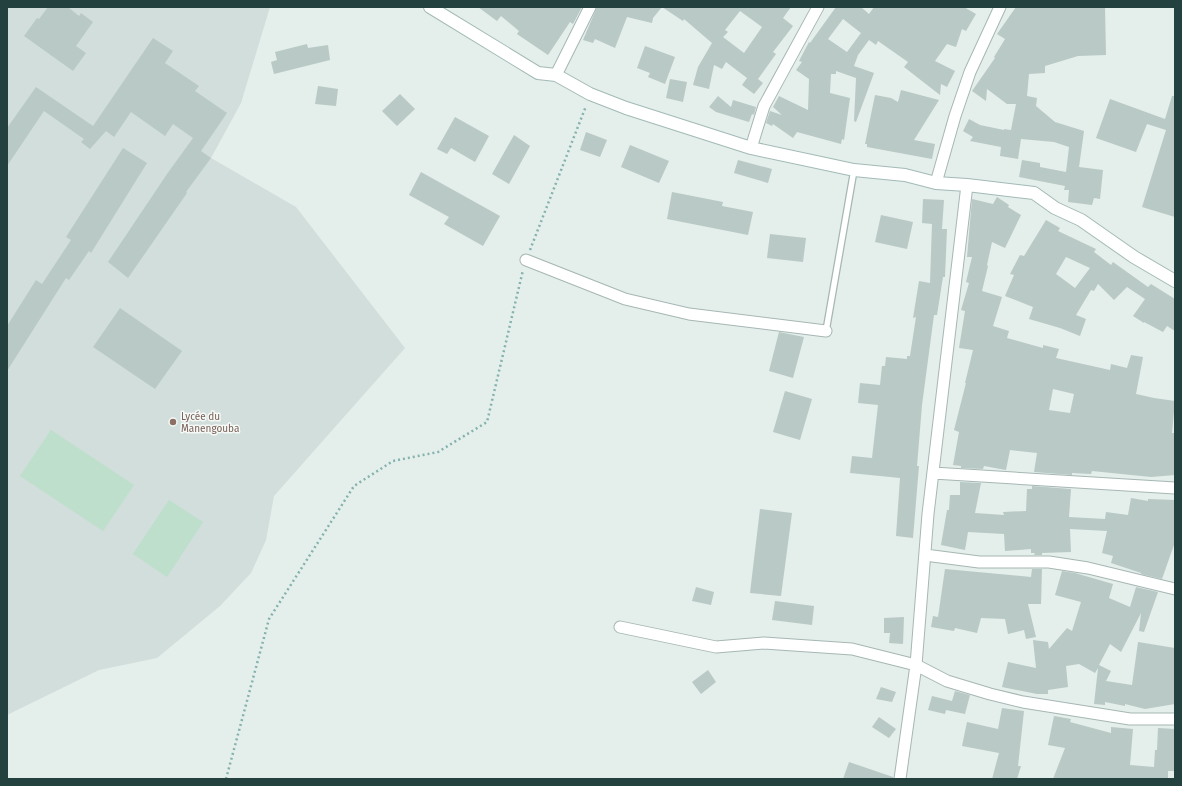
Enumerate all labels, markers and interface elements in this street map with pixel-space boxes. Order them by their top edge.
place label: Lycée du Manengouba [181,411,239,435]
marker: Lycée du Manengouba [168,417,178,427]

